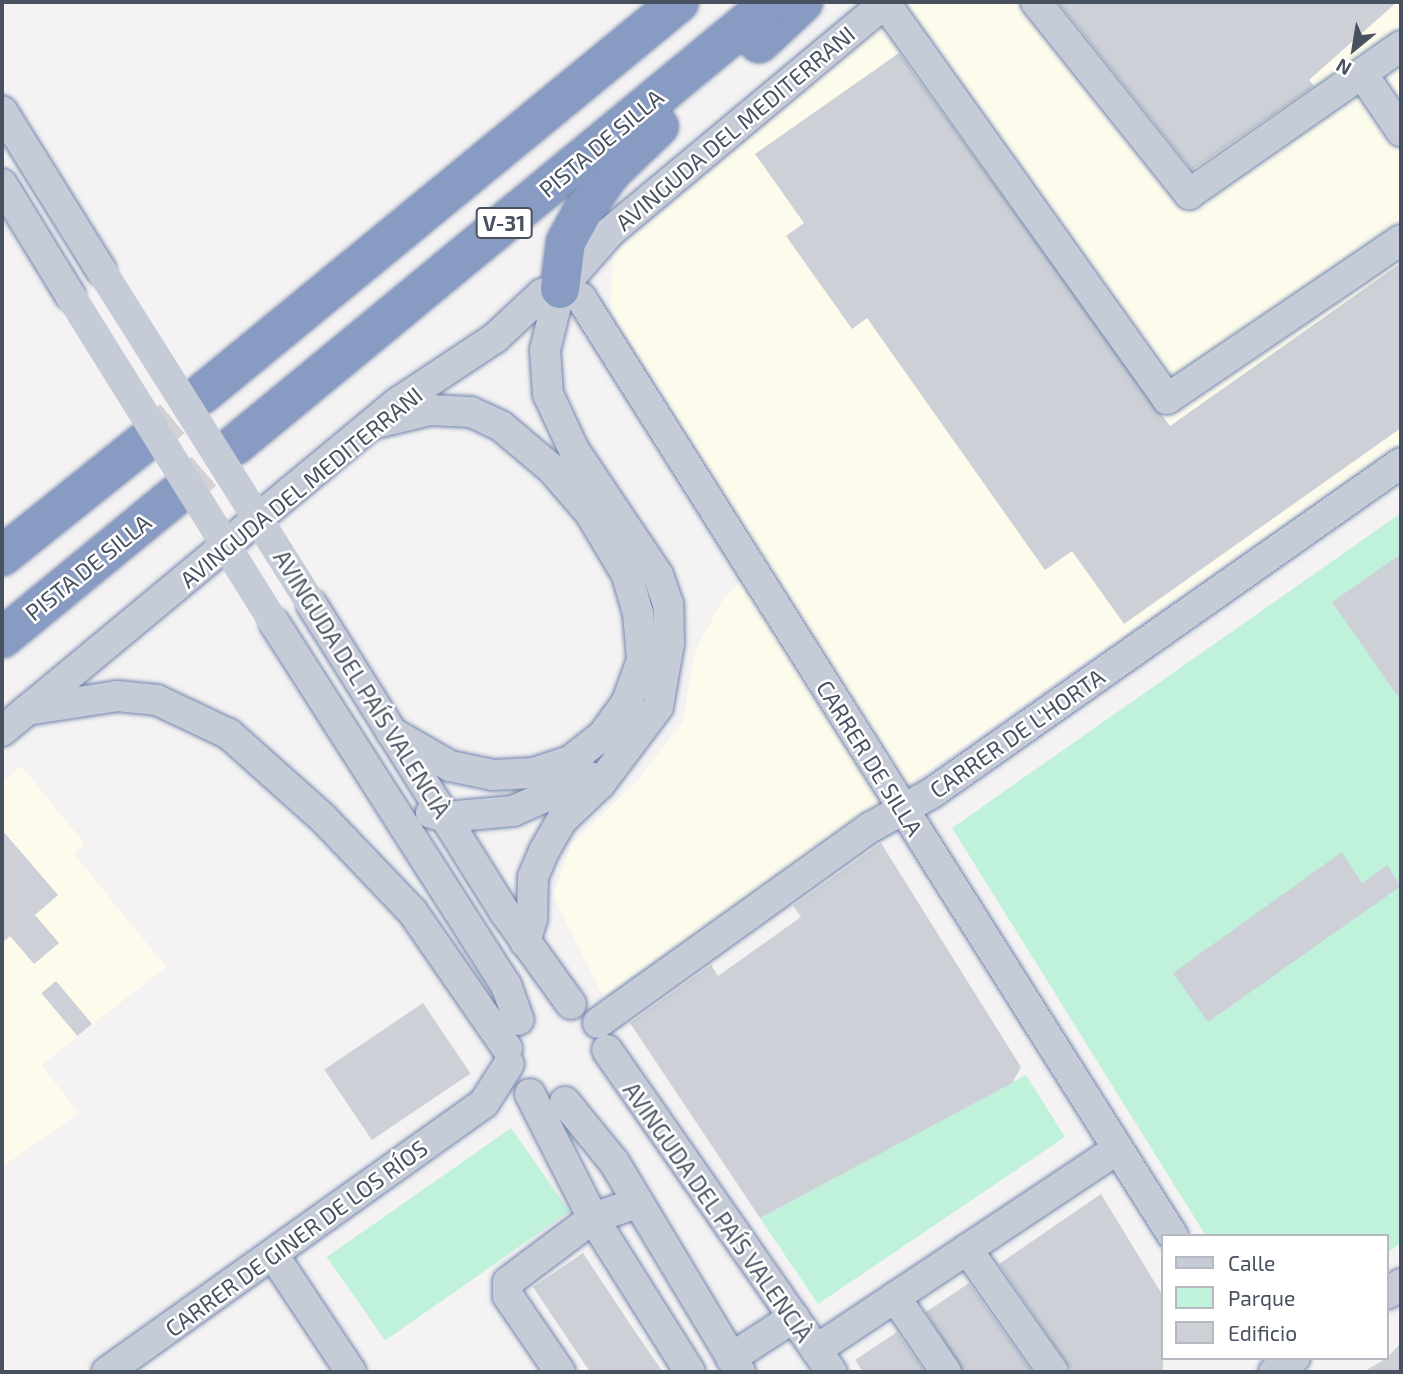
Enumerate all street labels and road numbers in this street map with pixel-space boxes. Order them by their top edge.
street label: AVINGUDA DEL MEDITERRANI [609,19,861,237]
street label: PISTA DE SILLA [533,83,669,203]
road number: V-31 [474,206,534,241]
street label: AVINGUDA DEL MEDITERRANI [174,380,428,594]
street label: PISTA DE SILLA [19,508,157,626]
street label: AVINGUDA DEL PAÍS VALENCIÀ [268,544,456,824]
street label: CARRER DE L'HORTA [924,662,1110,804]
street label: CARRER DE SILLA [811,675,929,841]
street label: AVINGUDA DEL PAÍS VALENCIÀ [617,1076,819,1348]
street label: CARRER DE GINER DE LOS RÍOS [160,1134,432,1342]

